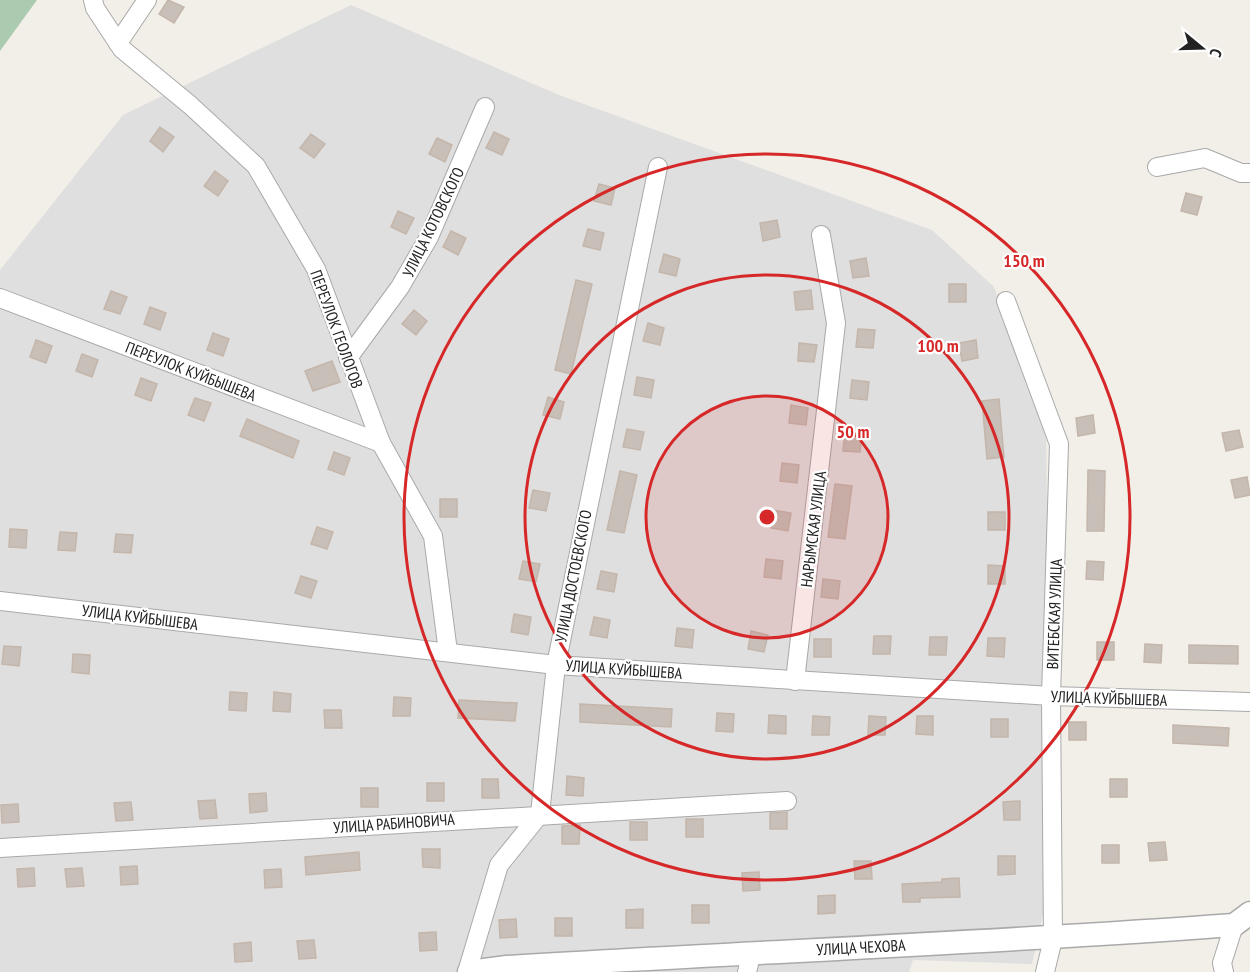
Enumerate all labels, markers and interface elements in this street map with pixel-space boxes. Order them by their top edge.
north arrow [1172,18,1232,78]
text: С [1205,46,1227,60]
street label: УЛИЦА КОТОВСКОГО [398,164,468,280]
text: 150 m [1003,249,1045,272]
street label: ПЕРЕУЛОК ГЕОЛОГОВ [306,267,368,391]
text: 100 m [917,334,959,357]
street label: ПЕРЕУЛОК КУЙБЫШЕВА [123,337,260,405]
text: 50 m [837,420,869,443]
street label: НАРЫМСКАЯ УЛИЦА [796,469,830,588]
centre of rings [757,507,777,527]
street label: УЛИЦА ДОСТОЕВСКОГО [550,508,596,644]
street label: ВИТЕБСКАЯ УЛИЦА [1042,558,1066,670]
street label: УЛИЦА КУЙБЫШЕВА [81,600,200,634]
street label: УЛИЦА КУЙБЫШЕВА [565,655,683,683]
street label: УЛИЦА КУЙБЫШЕВА [1050,686,1168,710]
street label: УЛИЦА РАБИНОВИЧА [333,809,456,837]
street label: УЛИЦА ЧЕХОВА [816,935,907,959]

